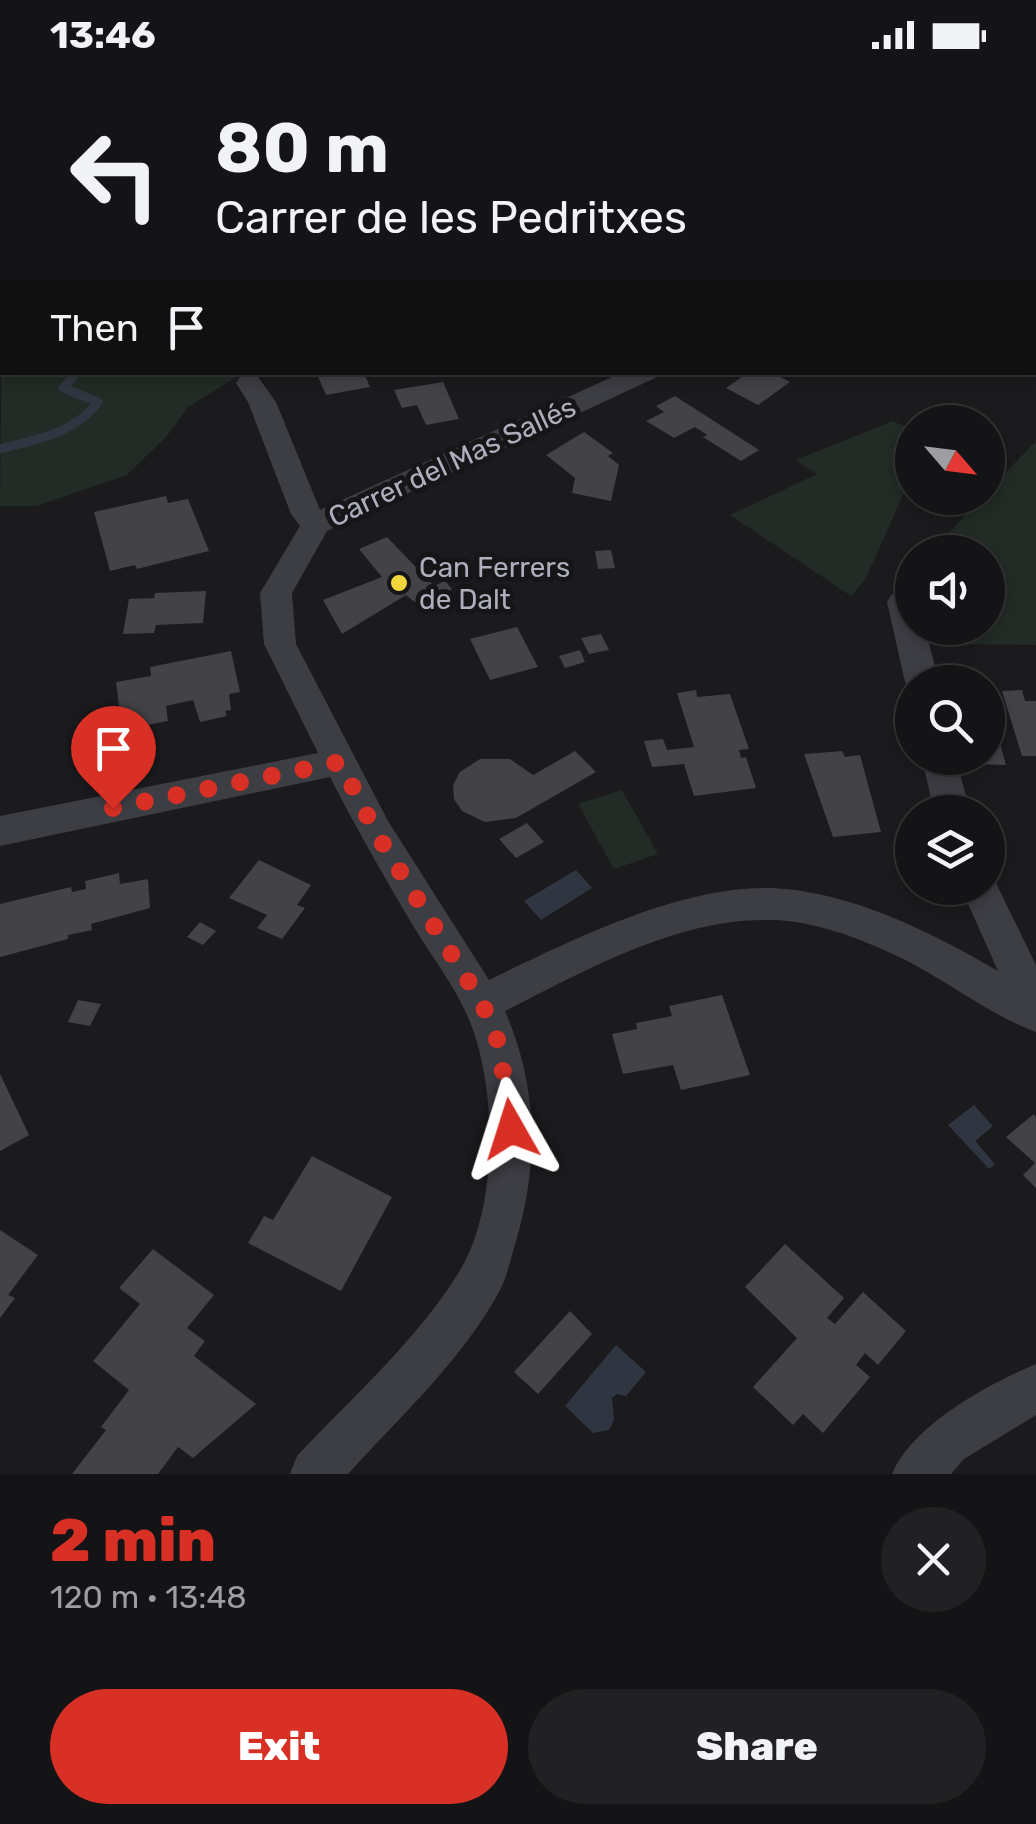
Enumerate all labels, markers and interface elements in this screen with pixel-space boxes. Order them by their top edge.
text: 13:46 [50,12,156,58]
text: 80 m [215,107,389,190]
icon: left [50,110,180,240]
text: Carrer de les Pedritxes [215,191,687,244]
icon: arrive [159,300,214,355]
text: Then [50,305,139,351]
street label: Carrer del Mas Sallés [323,390,581,534]
north arrow [895,405,1005,515]
map controls [895,405,1005,905]
button: sound [895,535,1005,645]
place label: Can Ferrers de Dalt [419,551,570,616]
marker: Can Ferrers de Dalt [388,572,410,594]
button: search [895,665,1005,775]
pin [71,706,156,809]
icon: arrive [86,721,141,776]
button: layers [895,795,1005,905]
position arrow [459,1077,563,1181]
text: 2 min [50,1505,216,1576]
button: close [881,1507,986,1612]
text: 120 m · 13:48 [50,1578,247,1616]
button: Exit [50,1689,508,1804]
button: Share [528,1689,986,1804]

